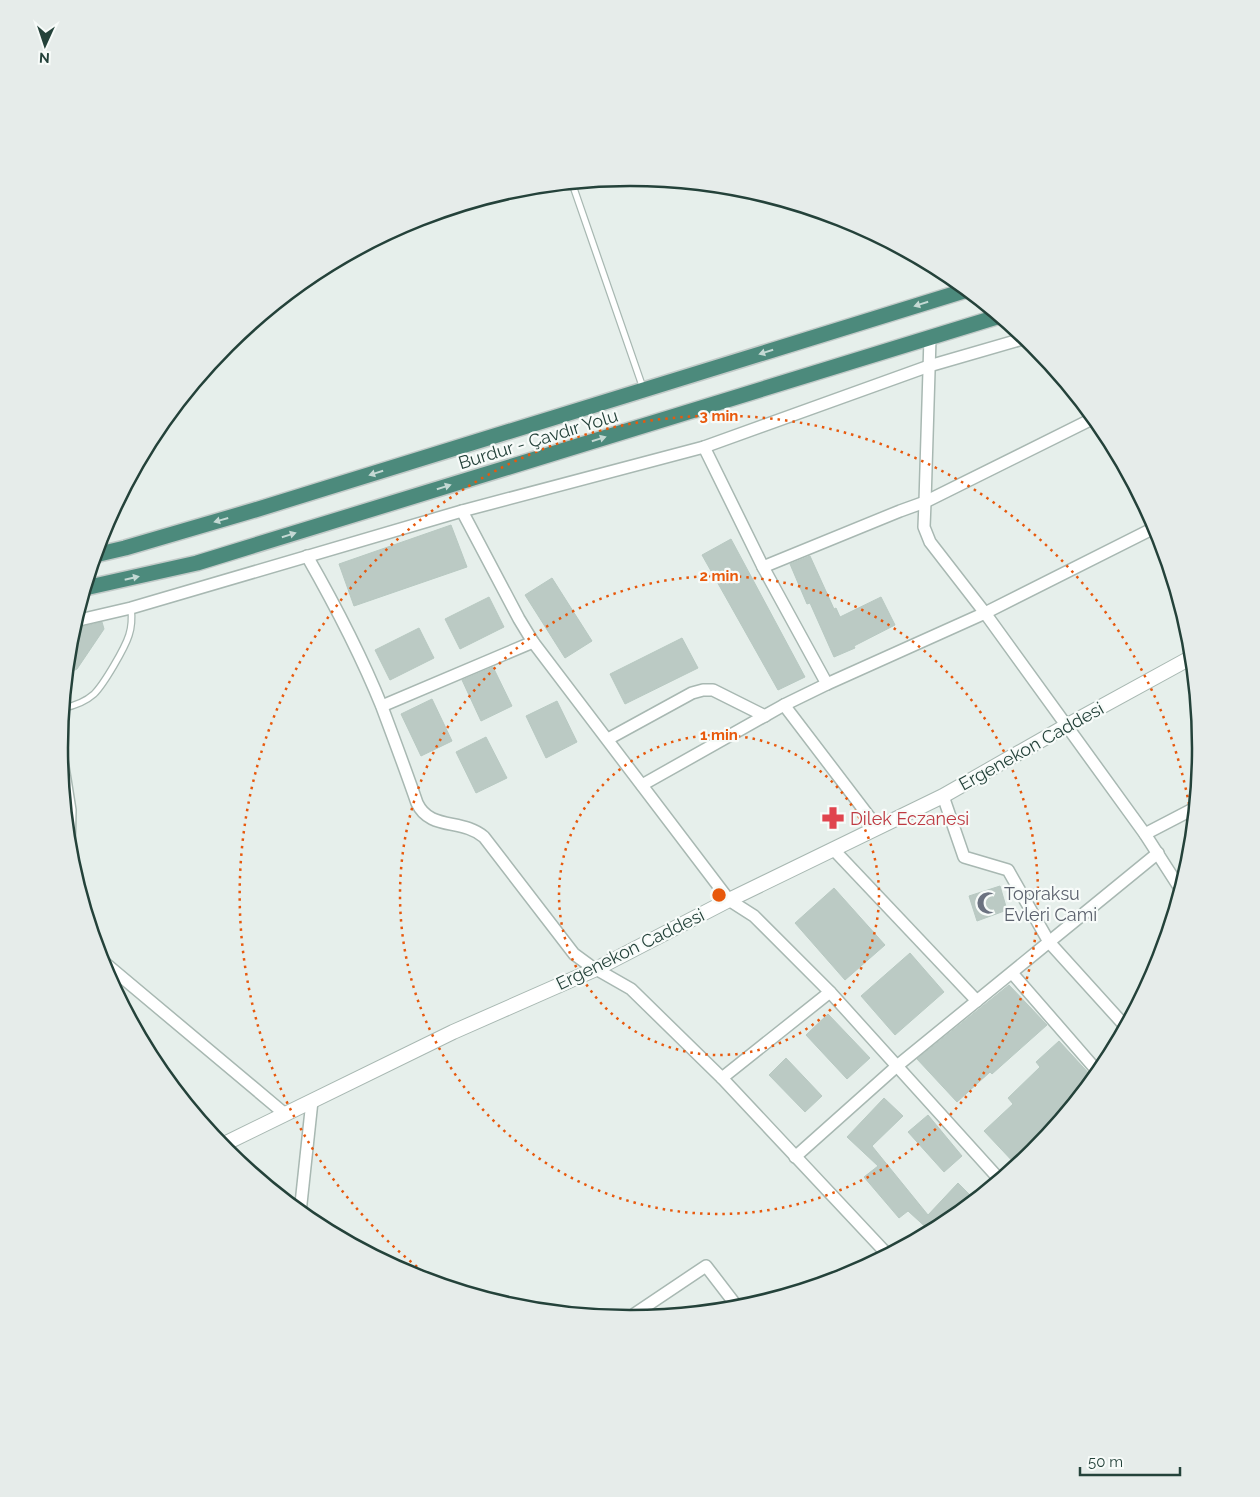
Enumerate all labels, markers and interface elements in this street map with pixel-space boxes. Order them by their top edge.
north arrow [20,20,70,70]
text: N [39,50,50,66]
one-way arrow [913,301,928,309]
one-way arrow [758,349,773,357]
street label: Burdur - Çavdır Yolu [456,405,620,473]
text: 3 min [700,407,738,425]
one-way arrow [592,435,607,443]
one-way arrow [369,470,384,477]
one-way arrow [437,483,452,491]
one-way arrow [213,517,228,525]
one-way arrow [281,530,296,538]
text: 2 min [700,567,738,585]
one-way arrow [125,573,141,581]
street label: Ergenekon Caddesi [955,697,1107,795]
text: 1 min [700,726,738,744]
pharmacy icon: Dilek Eczanesi [820,805,846,831]
place label: Dilek Eczanesi [850,808,969,829]
place label: Topraksu Evleri Cami [1004,883,1097,925]
centre of rings [710,886,728,904]
mosque icon: Topraksu Evleri Cami [975,890,1001,916]
street label: Ergenekon Caddesi [552,904,708,994]
scale bar [1080,1444,1180,1476]
text: 50 m [1088,1453,1123,1471]

